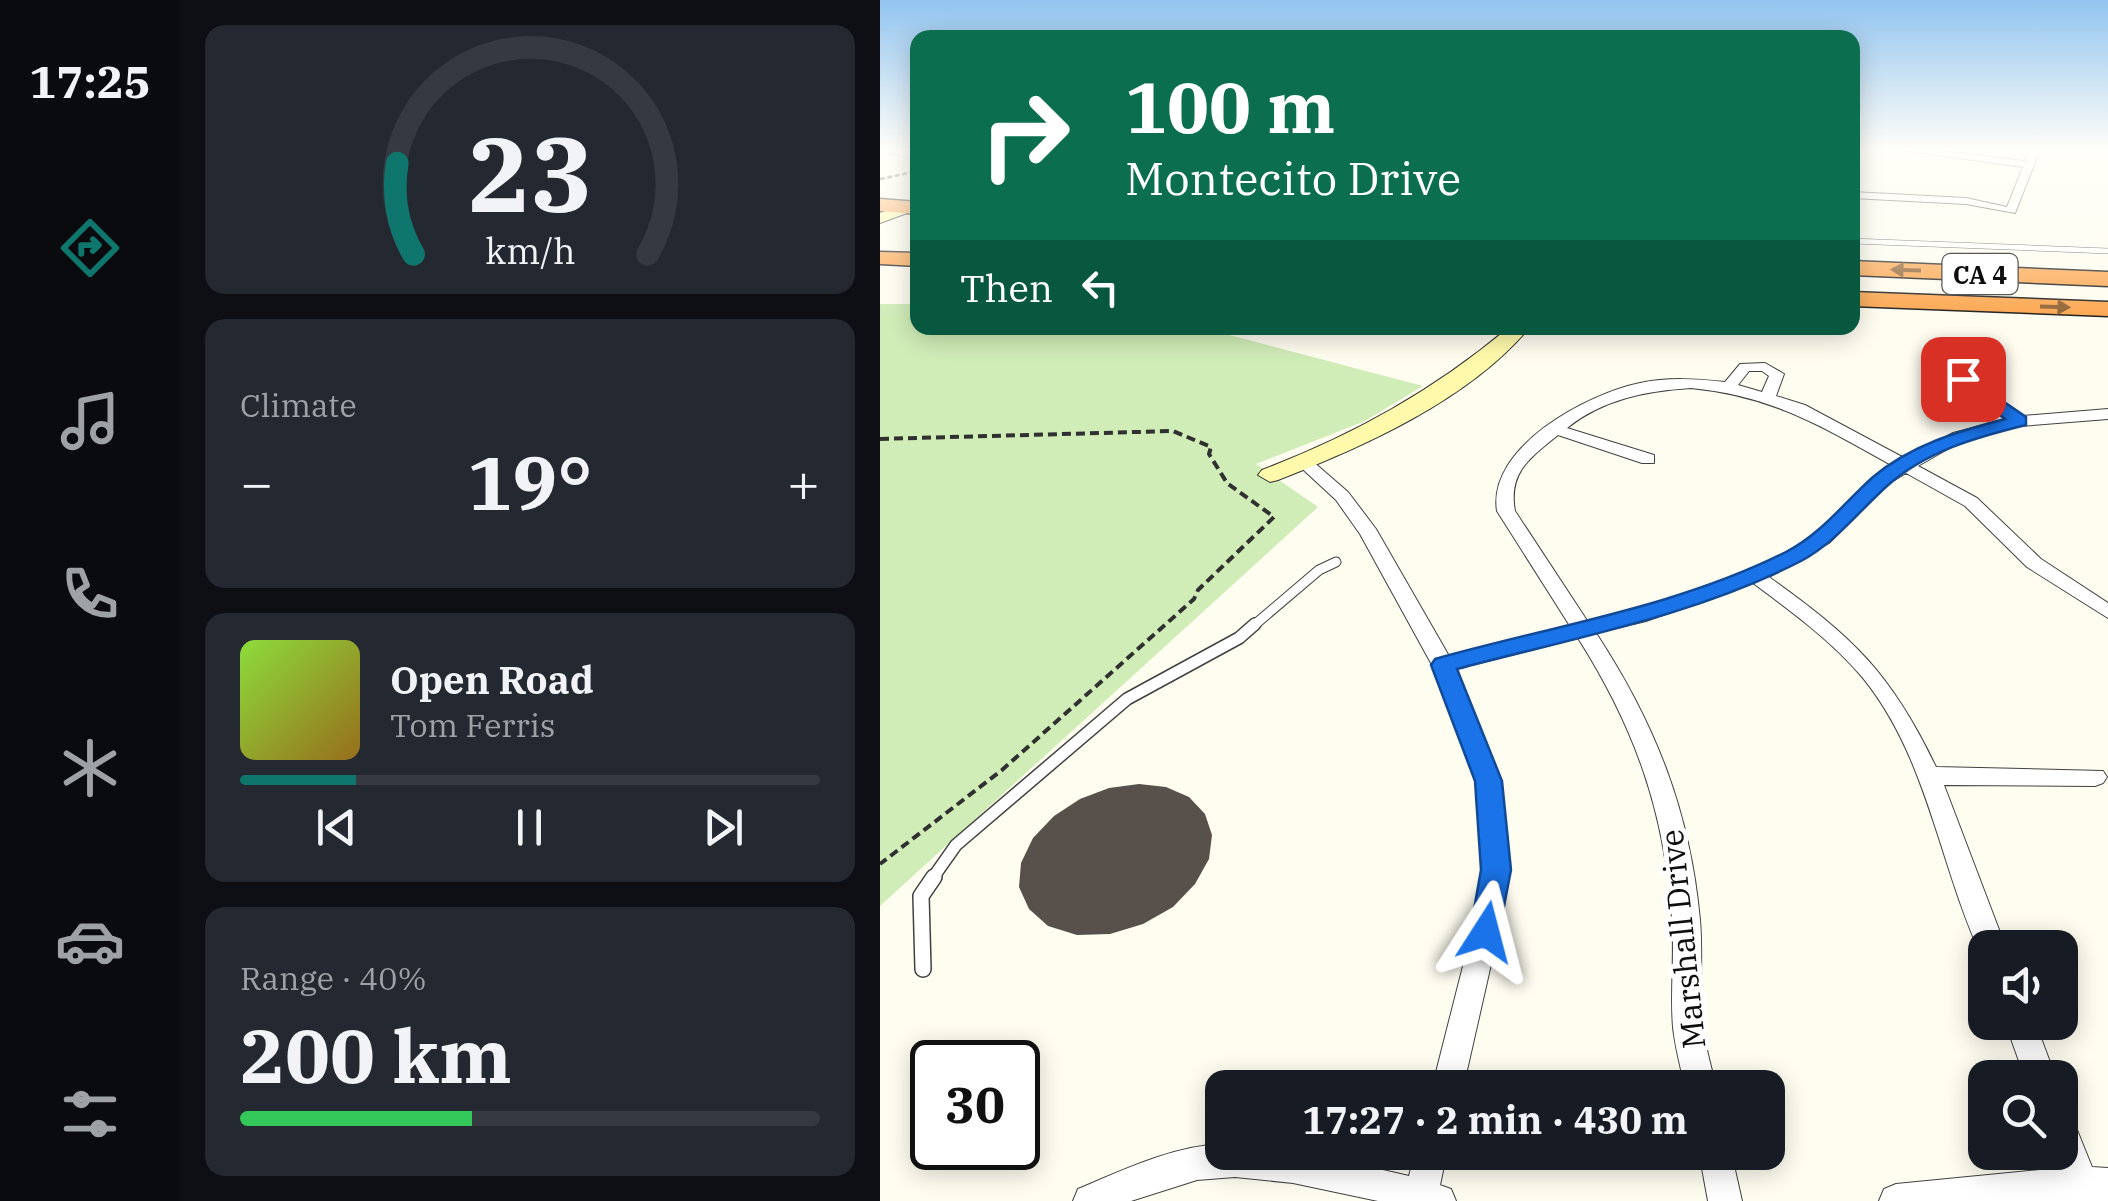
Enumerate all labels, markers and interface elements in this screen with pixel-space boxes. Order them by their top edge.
text: 17:25 [29,52,151,110]
text: 100 m [1125,61,1335,152]
icon: right [960,70,1090,200]
text: 23 [468,105,592,241]
text: Montecito Drive [1125,149,1461,207]
icon: directions [55,213,125,283]
text: km/h [485,227,575,274]
road number: CA 4 [1942,254,2018,294]
icon: left [1073,260,1128,315]
one-way arrow [1889,262,1921,278]
text: Then [960,263,1053,312]
one-way arrow [2039,300,2071,316]
pin [1921,337,2006,422]
icon: arrive [1936,352,1991,407]
text: Climate [240,384,357,426]
icon: music [55,386,125,456]
text: 19° [467,433,593,531]
text: − [240,447,273,518]
text: + [787,447,820,518]
icon: phone [55,559,125,629]
text: Open Road [390,655,594,704]
text: Tom Ferris [390,704,555,746]
icon: climate [55,733,125,803]
icon: previous [309,800,364,855]
icon: pause [502,800,557,855]
icon: next [696,800,751,855]
street label: Marshall Drive [1650,827,1714,1051]
position arrow [1434,880,1538,984]
icon: car [55,906,125,976]
map controls [1968,930,2078,1170]
button: sound [1968,930,2078,1040]
text: Range · 40% [240,957,427,999]
text: 200 km [240,1006,512,1104]
speed limit sign: 30 [910,1040,1040,1170]
button: search [1968,1060,2078,1170]
icon: filters [55,1079,125,1149]
text: 17:27 · 2 min · 430 m [1302,1095,1688,1144]

